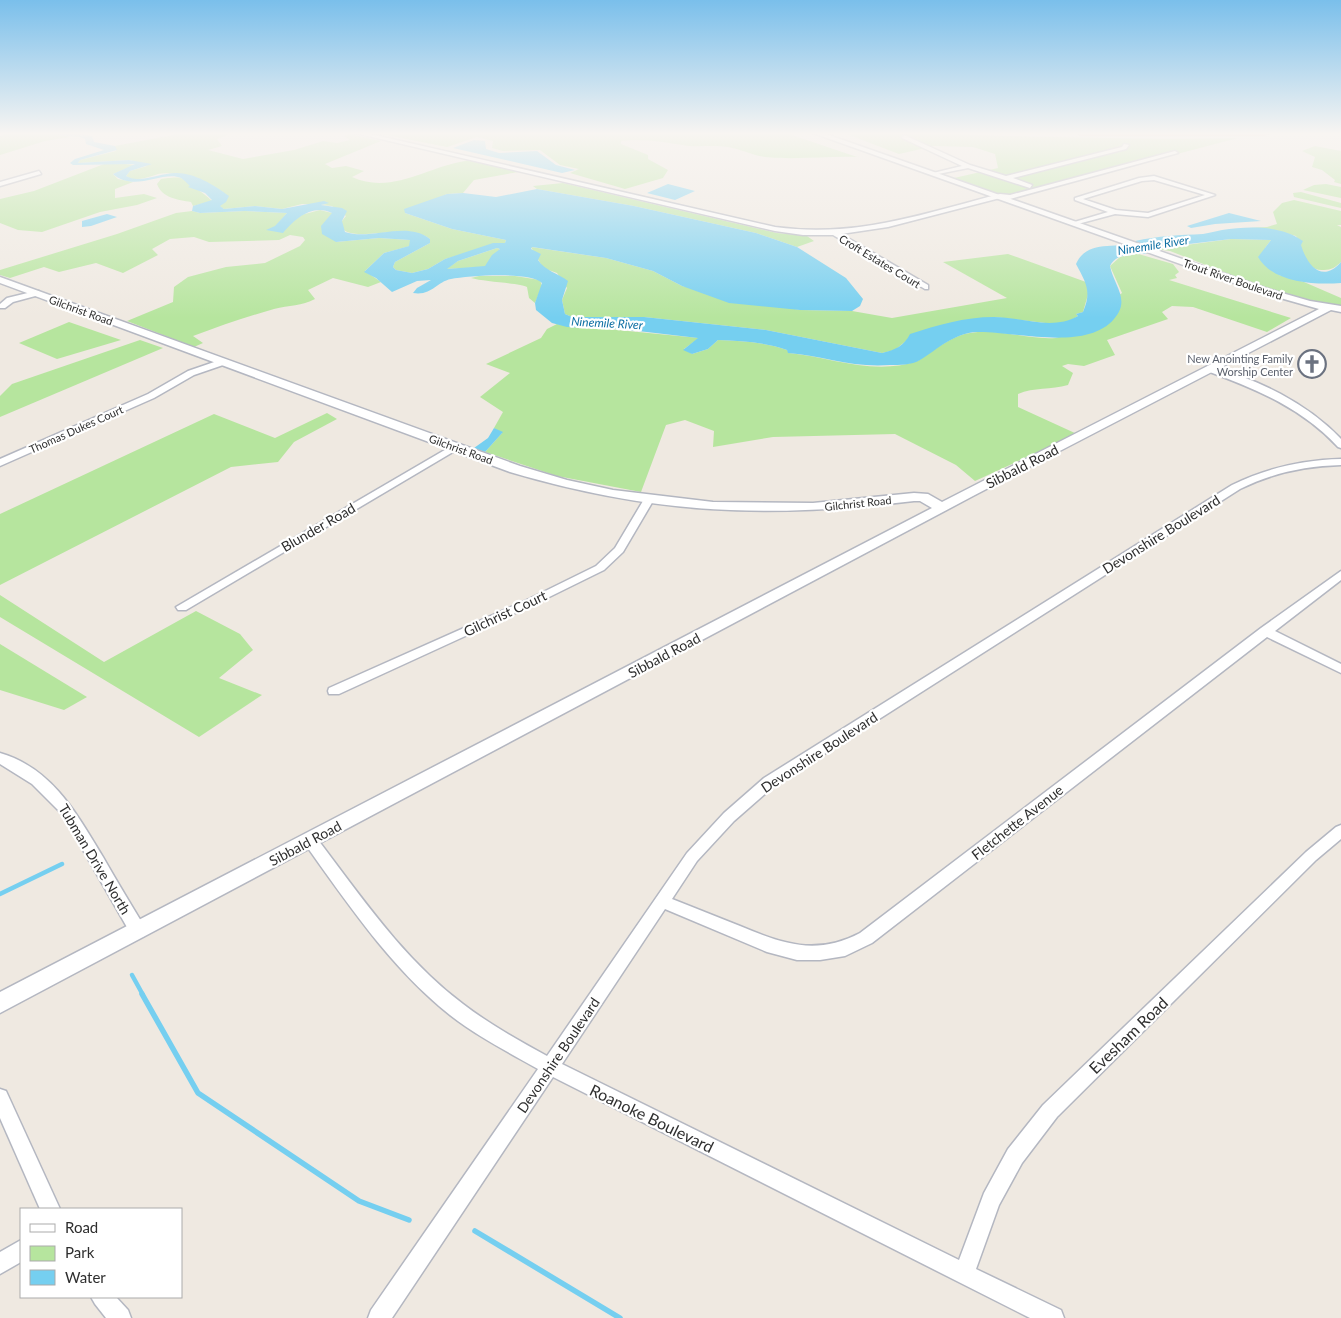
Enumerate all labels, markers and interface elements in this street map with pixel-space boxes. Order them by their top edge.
street label: Croft Estates Court [837,232,923,290]
water label: Ninemile River [1116,232,1191,258]
street label: Trout River Boulevard [1182,256,1284,302]
street label: Gilchrist Road [47,292,115,328]
water label: Ninemile River [571,314,644,332]
church icon: New Anointing Family Worship Center [1297,349,1327,379]
place label: New Anointing Family Worship Center [1187,352,1293,378]
street label: Thomas Dukes Court [27,402,125,456]
street label: Gilchrist Road [427,431,495,467]
street label: Sibbald Road [983,440,1061,492]
street label: Devonshire Boulevard [1099,491,1223,577]
street label: Gilchrist Road [824,493,892,513]
street label: Blunder Road [278,499,358,555]
street label: Gilchrist Court [461,586,549,640]
street label: Sibbald Road [625,629,703,681]
street label: Devonshire Boulevard [758,708,880,796]
street label: Fletchette Avenue [968,781,1066,863]
street label: Tubman Drive North [55,801,135,917]
street label: Sibbald Road [266,817,344,869]
street label: Evesham Road [1085,993,1171,1077]
street label: Devonshire Boulevard [513,994,603,1116]
street label: Roanoke Boulevard [587,1080,717,1156]
legend [20,1208,182,1298]
text: Road [65,1218,98,1236]
text: Park [65,1243,95,1261]
text: Water [65,1268,106,1286]

